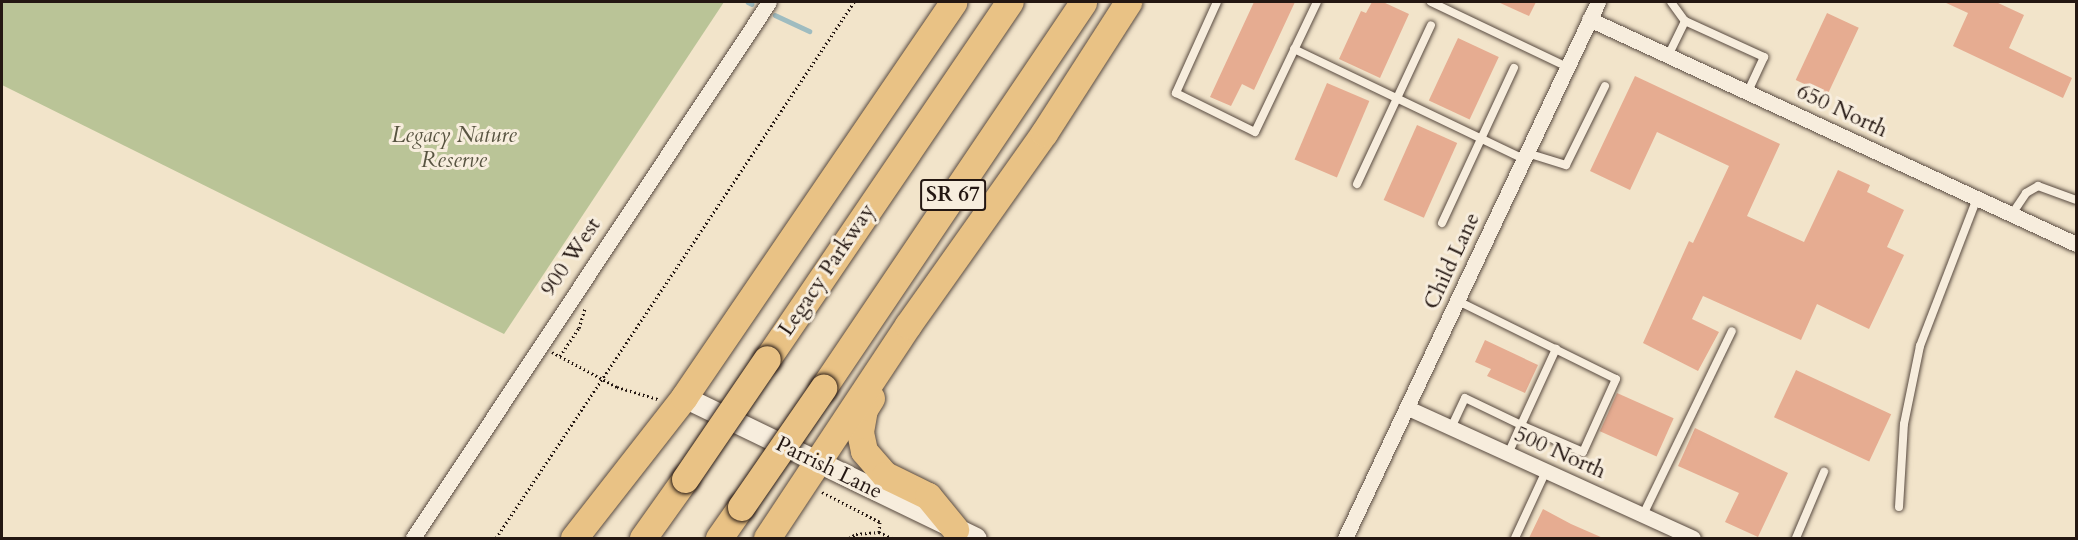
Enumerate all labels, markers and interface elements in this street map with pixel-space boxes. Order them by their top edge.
street label: 650 North [1792,78,1892,144]
park label: Legacy Nature Reserve [391,122,517,174]
road number: SR 67 [920,177,986,213]
street label: Legacy Parkway [773,199,881,341]
street label: Child Lane [1418,208,1486,314]
street label: 900 West [535,213,607,301]
street label: 500 North [1510,421,1610,485]
street label: Parrish Lane [771,431,887,505]

